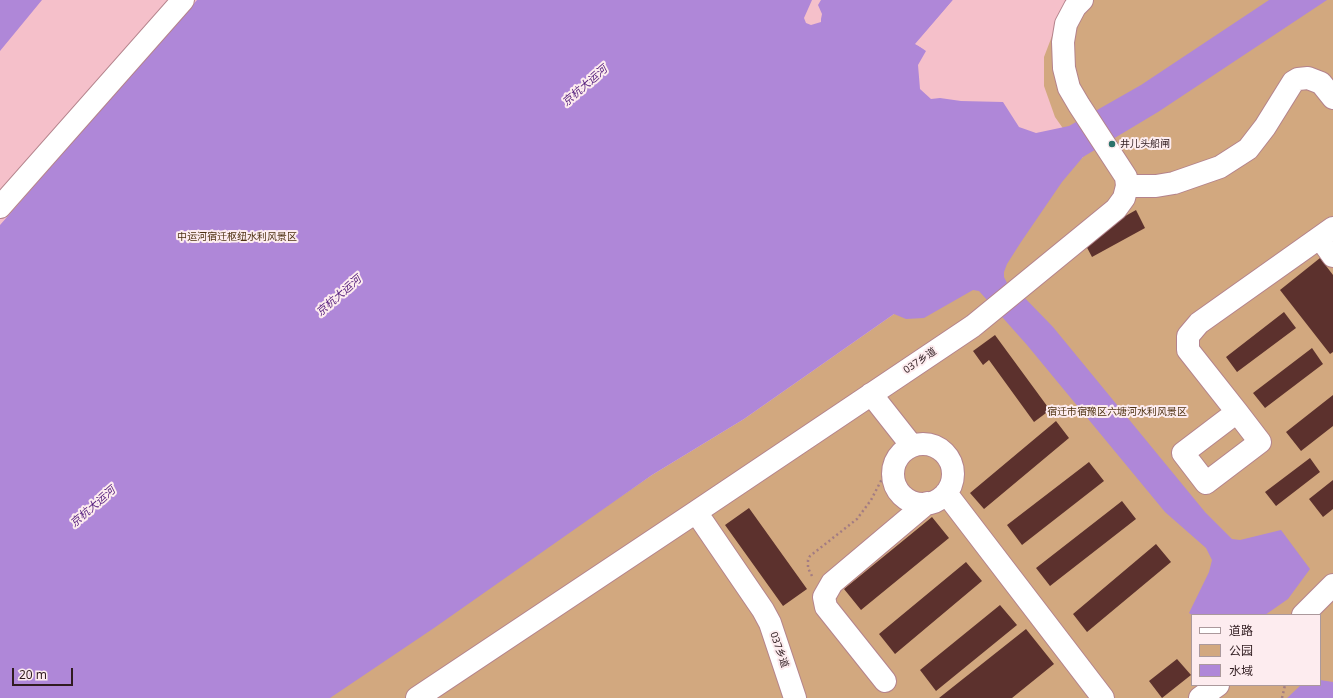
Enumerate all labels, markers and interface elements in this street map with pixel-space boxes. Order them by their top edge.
water label: 京杭大运河 [560,63,610,109]
place label: 井儿头船闸 [1120,138,1170,150]
marker: 井儿头船闸 [1107,139,1117,149]
park label: 中运河宿迁枢纽水利风景区 [177,231,297,243]
water label: 京杭大运河 [314,273,364,319]
street label: 037乡道 [901,346,939,376]
park label: 宿迁市宿豫区六塘河水利风景区 [1047,406,1187,418]
water label: 京杭大运河 [68,484,118,530]
legend [1191,614,1321,686]
text: 道路 [1229,622,1253,639]
street label: 037乡道 [767,630,791,670]
text: 公园 [1229,642,1253,659]
scale bar [14,660,75,686]
text: 水域 [1229,662,1253,679]
text: 20 m [19,666,47,683]

